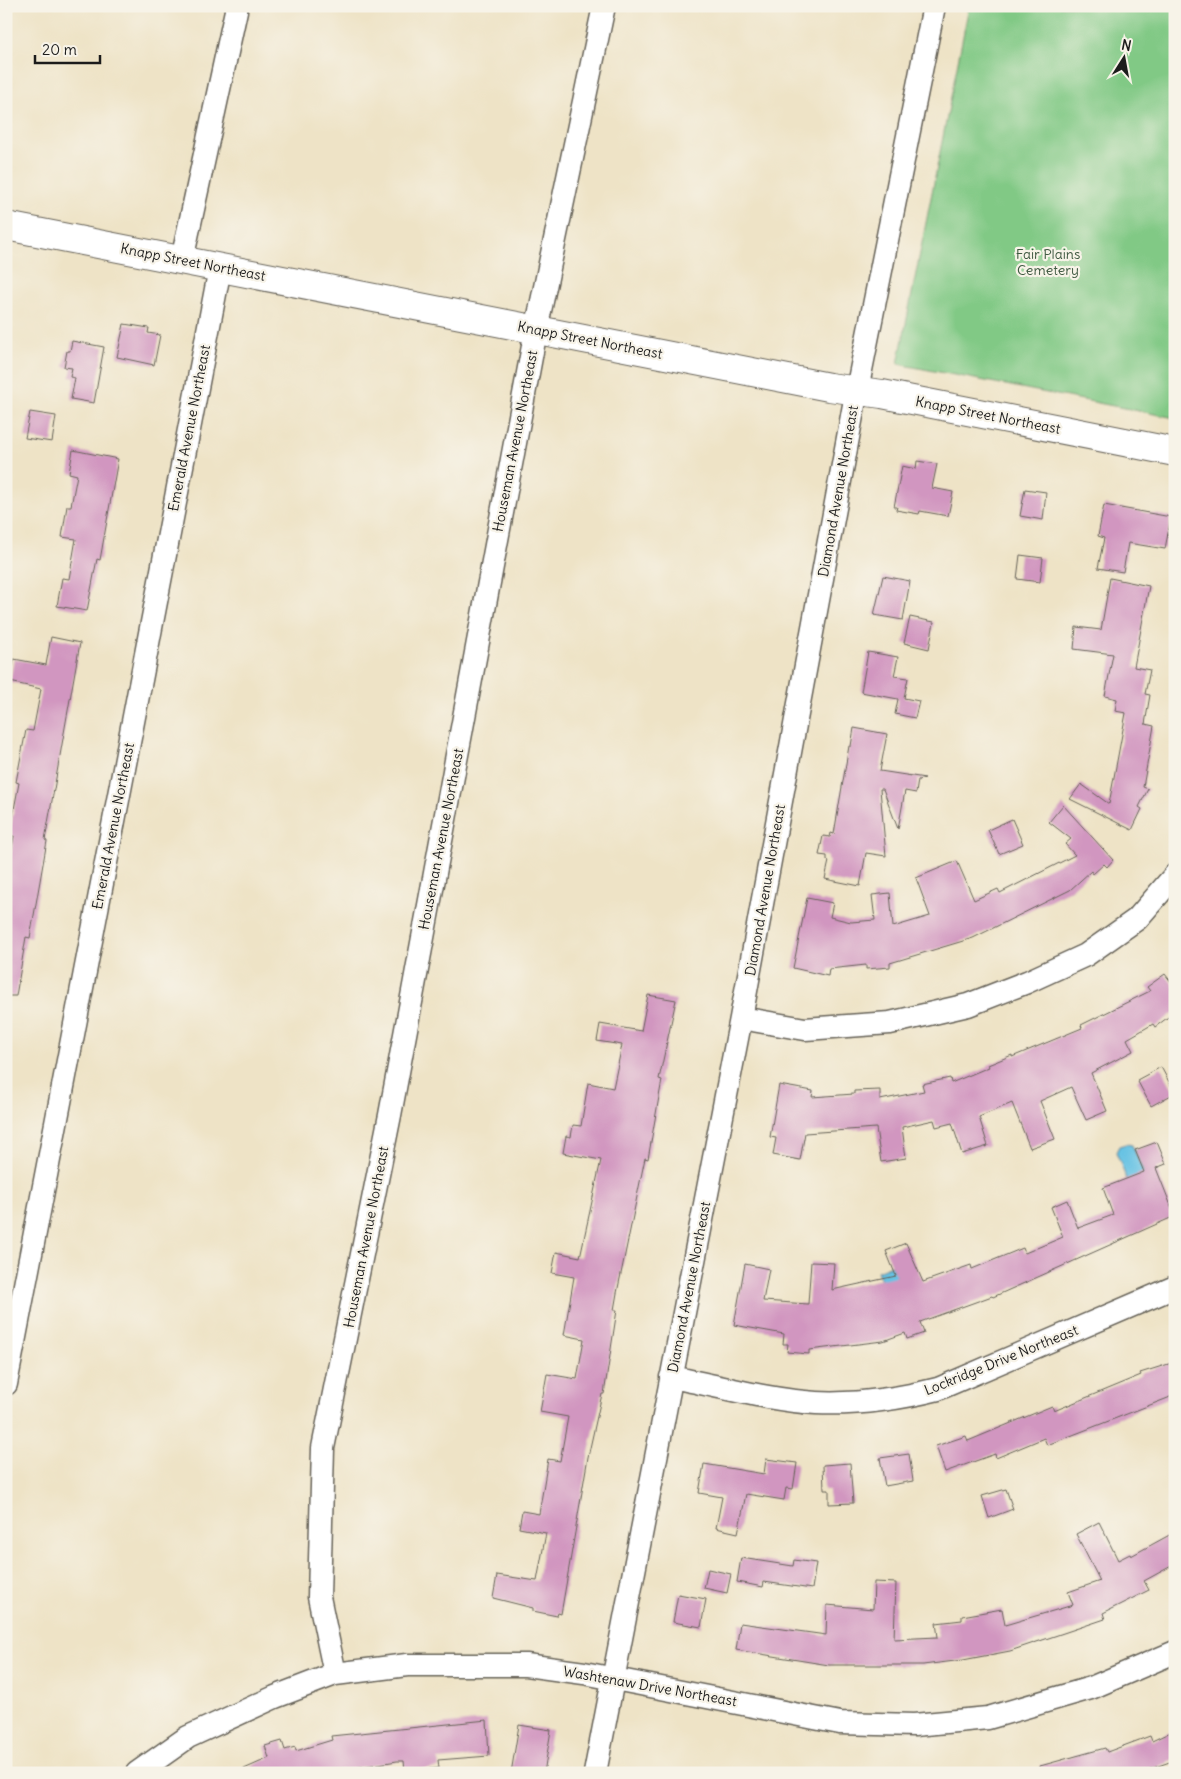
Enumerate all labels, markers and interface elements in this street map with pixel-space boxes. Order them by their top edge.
scale bar [35,32,100,64]
north arrow [1098,32,1148,82]
text: N [1120,35,1133,55]
text: 20 m [42,40,77,59]
street label: Knapp Street Northeast [119,239,267,285]
park label: Fair Plains Cemetery [1016,245,1080,279]
street label: Knapp Street Northeast [516,317,664,363]
street label: Emerald Avenue Northeast [164,343,214,513]
street label: Houseman Avenue Northeast [489,348,541,533]
street label: Knapp Street Northeast [914,392,1062,438]
street label: Diamond Avenue Northeast [814,404,862,578]
street label: Emerald Avenue Northeast [88,741,138,911]
street label: Houseman Avenue Northeast [415,746,467,931]
street label: Diamond Avenue Northeast [741,803,789,977]
street label: Houseman Avenue Northeast [340,1144,392,1329]
street label: Diamond Avenue Northeast [664,1200,714,1374]
street label: Lockridge Drive Northeast [921,1321,1081,1399]
street label: Washtenaw Drive Northeast [562,1662,739,1710]

